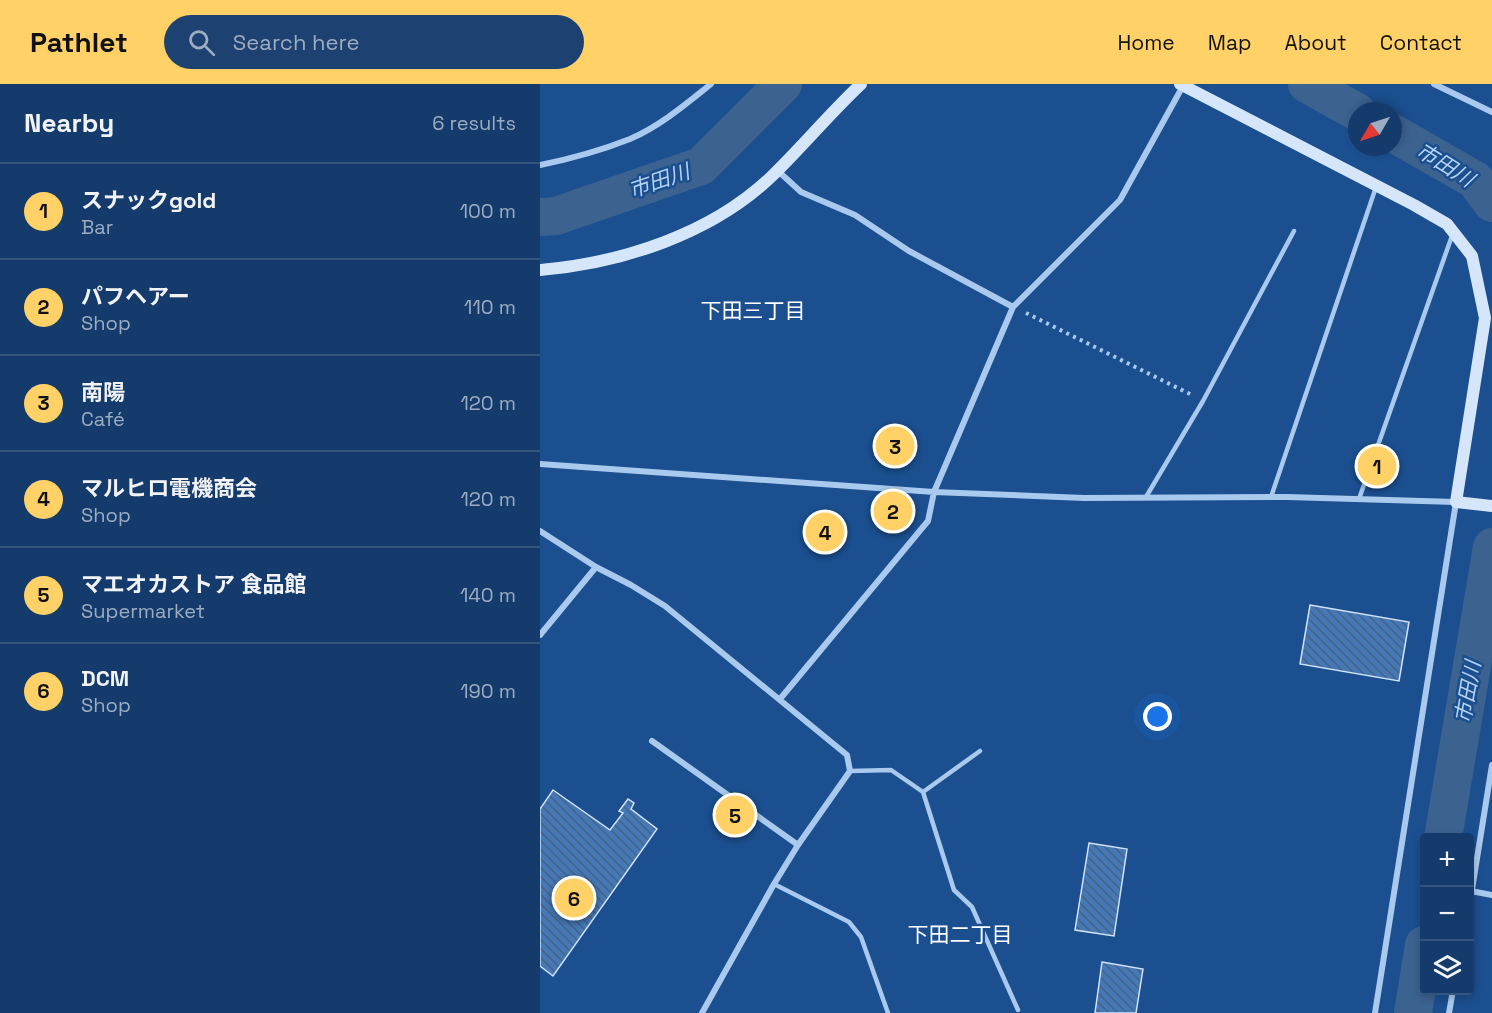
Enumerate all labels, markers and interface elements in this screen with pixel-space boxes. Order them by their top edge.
search box [164,15,584,69]
text: Pathlet [30,24,128,60]
icon: search [185,26,218,59]
text: Search here [233,28,360,56]
text: Home [1117,29,1175,56]
text: Map [1208,29,1252,56]
text: About [1285,29,1347,56]
text: Contact [1380,29,1462,56]
north arrow [1348,102,1402,156]
text: Nearby [24,106,114,140]
text: 6 results [432,110,516,136]
water label: 市田川 [1411,136,1481,194]
water label: 市田川 [625,157,695,204]
text: スナックgold [81,186,216,214]
text: 1 [39,198,48,224]
text: 100 m [460,198,516,224]
text: Bar [81,214,113,240]
text: パフヘアー [81,282,190,310]
text: 2 [38,294,49,320]
text: 110 m [464,294,516,320]
district label: 下田三丁目 [701,297,806,324]
text: Shop [81,310,131,336]
text: 南陽 [81,378,125,406]
text: 3 [37,390,50,416]
text: 120 m [460,390,516,416]
text: Café [81,406,125,432]
pin: 3 [876,424,914,469]
pin: 1 [1358,444,1396,488]
text: マルヒロ電機商会 [81,474,257,502]
text: 4 [37,486,50,512]
text: 120 m [460,486,516,512]
pin: 2 [874,488,912,534]
text: Shop [81,502,131,528]
pin: 4 [806,510,844,554]
text: マエオカストア 食品館 [81,570,307,598]
text: 5 [38,582,50,608]
text: 140 m [460,582,516,608]
text: Supermarket [81,598,205,624]
water label: 市田川 [1449,657,1487,725]
text: DCM [81,664,129,692]
text: 6 [37,678,50,704]
text: 190 m [460,678,516,704]
text: Shop [81,692,131,718]
your location [1143,702,1172,731]
pin: 5 [716,792,754,838]
map controls [1420,833,1474,995]
button: + [1420,833,1474,887]
pin: 6 [555,876,594,920]
button: − [1420,887,1474,941]
district label: 下田二丁目 [908,921,1013,948]
button: layers [1420,941,1474,995]

